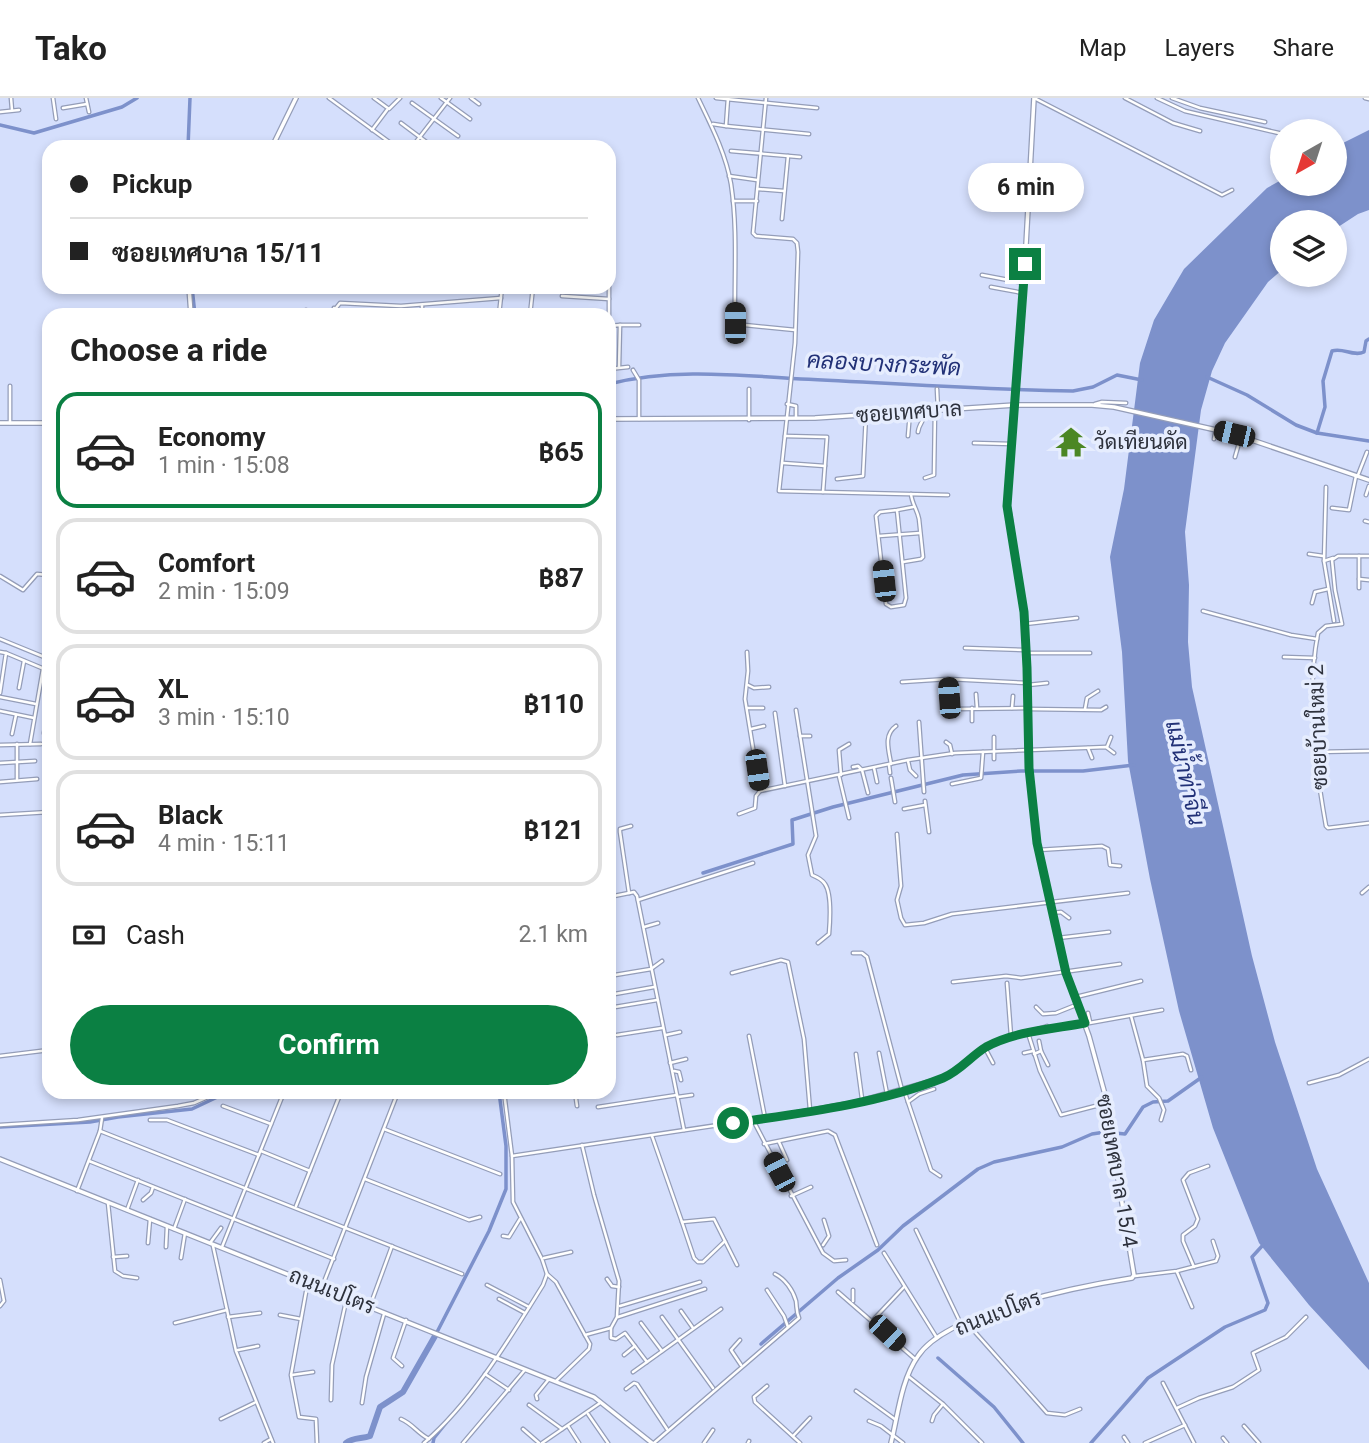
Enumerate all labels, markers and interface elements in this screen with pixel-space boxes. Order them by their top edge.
text: Tako [35,29,107,68]
text: Map [1079,34,1127,62]
text: Layers [1165,34,1235,62]
text: Share [1273,34,1334,62]
north arrow [1270,119,1348,196]
map controls [1270,119,1347,287]
callout: 6 min [967,162,1083,212]
text: Pickup [112,169,192,199]
text: 6 min [997,174,1055,201]
button: layers [1270,210,1347,287]
text: ซอยเทศบาล 15/11 [112,238,324,268]
route end [1009,248,1041,280]
car [725,302,746,344]
text: Choose a ride [70,331,267,369]
water label: คลองบางกระพัด [806,345,962,382]
street label: ซอยเทศบาล [855,396,963,428]
icon: car [74,419,137,482]
car [1212,419,1257,449]
text: Economy [158,422,265,452]
temple icon: วัดเทียนดัด [1054,425,1088,459]
place label: วัดเทียนดัด [1094,429,1188,454]
text: ฿65 [538,437,584,467]
text: 1 min · 15:08 [158,452,290,479]
icon: car [74,545,137,608]
text: Comfort [158,548,255,578]
car [872,559,897,603]
text: ฿87 [538,563,584,593]
text: 2 min · 15:09 [158,578,290,605]
street label: ซอยบ้านใหม่ 2 [1303,664,1332,790]
icon: car [74,671,137,734]
text: XL [158,674,189,704]
car [938,676,961,720]
text: ฿110 [524,689,584,719]
text: 3 min · 15:10 [158,704,290,731]
water label: แม่น้ำท่าจีน [1160,716,1217,828]
car [744,748,771,792]
icon: car [74,797,137,860]
text: Black [158,800,223,830]
text: ฿121 [524,815,584,845]
text: 4 min · 15:11 [158,830,290,857]
icon: cash [70,916,108,954]
text: Cash [126,920,185,950]
text: 2.1 km [519,921,588,948]
button: Confirm [70,1005,588,1085]
street label: ซอยเทศบาล 15/4 [1092,1092,1142,1250]
route start [717,1107,749,1139]
car [760,1149,799,1195]
street label: ถนนเปโตร [286,1262,379,1319]
street label: ถนนเปโตร [951,1285,1044,1340]
car [865,1311,910,1355]

